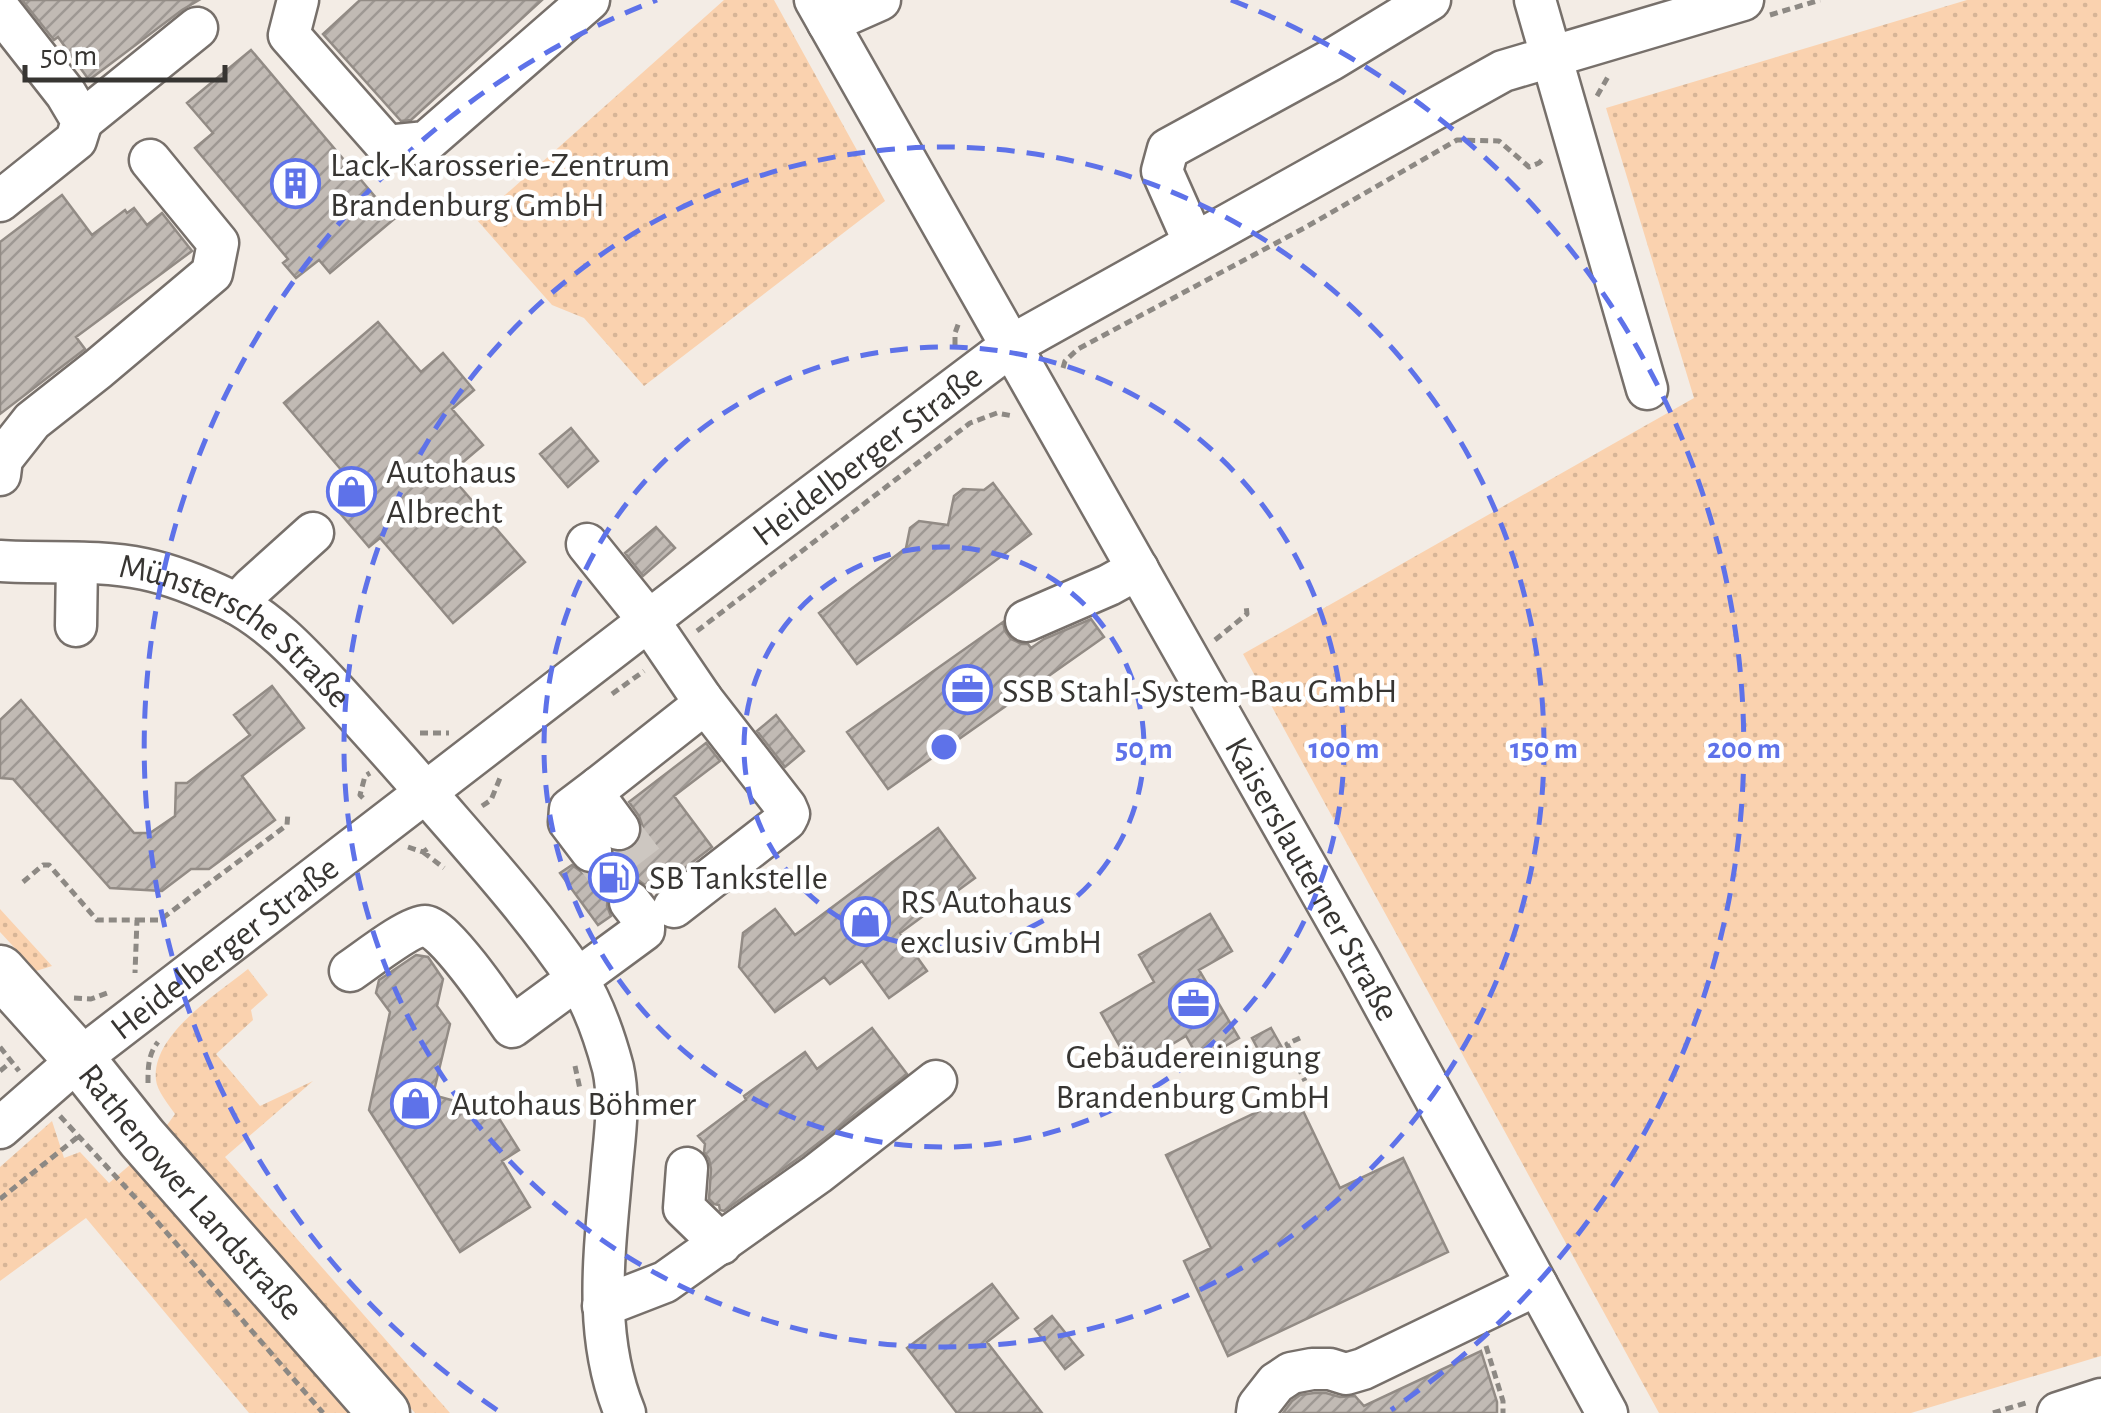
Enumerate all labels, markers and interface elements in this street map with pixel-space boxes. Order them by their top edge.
scale bar [25,20,225,82]
text: 50 m [40,41,97,71]
place label: Lack-Karosserie-Zentrum Brandenburg GmbH [330,148,670,223]
building icon: Lack-Karosserie-Zentrum Brandenburg GmbH [269,158,321,210]
street label: Heidelberger Straße [747,358,989,553]
place label: Autohaus Albrecht [386,455,516,530]
shop icon: Autohaus Albrecht [325,465,377,517]
street label: Münstersche Straße [117,549,357,715]
office icon: SSB Stahl-System-Bau GmbH [941,664,993,716]
place label: SSB Stahl-System-Bau GmbH [1002,674,1397,709]
centre of rings [926,729,962,765]
street label: Kaiserslauterner Straße [1218,732,1405,1027]
text: 50 m [1115,734,1173,764]
text: 100 m [1309,734,1379,764]
text: 150 m [1510,734,1578,764]
text: 200 m [1707,734,1781,764]
street label: Heidelberger Straße [105,850,345,1047]
fuel station icon: SB Tankstelle [588,851,640,903]
place label: SB Tankstelle [649,861,828,896]
place label: RS Autohaus exclusiv GmbH [900,885,1102,960]
shop icon: RS Autohaus exclusiv GmbH [839,895,891,947]
office icon: Gebäudereinigung Brandenburg GmbH [1167,978,1219,1030]
place label: Gebäudereinigung Brandenburg GmbH [1056,1040,1330,1115]
street label: Rathenower Landstraße [71,1058,309,1327]
shop icon: Autohaus Böhmer [390,1077,442,1129]
place label: Autohaus Böhmer [451,1087,697,1122]

